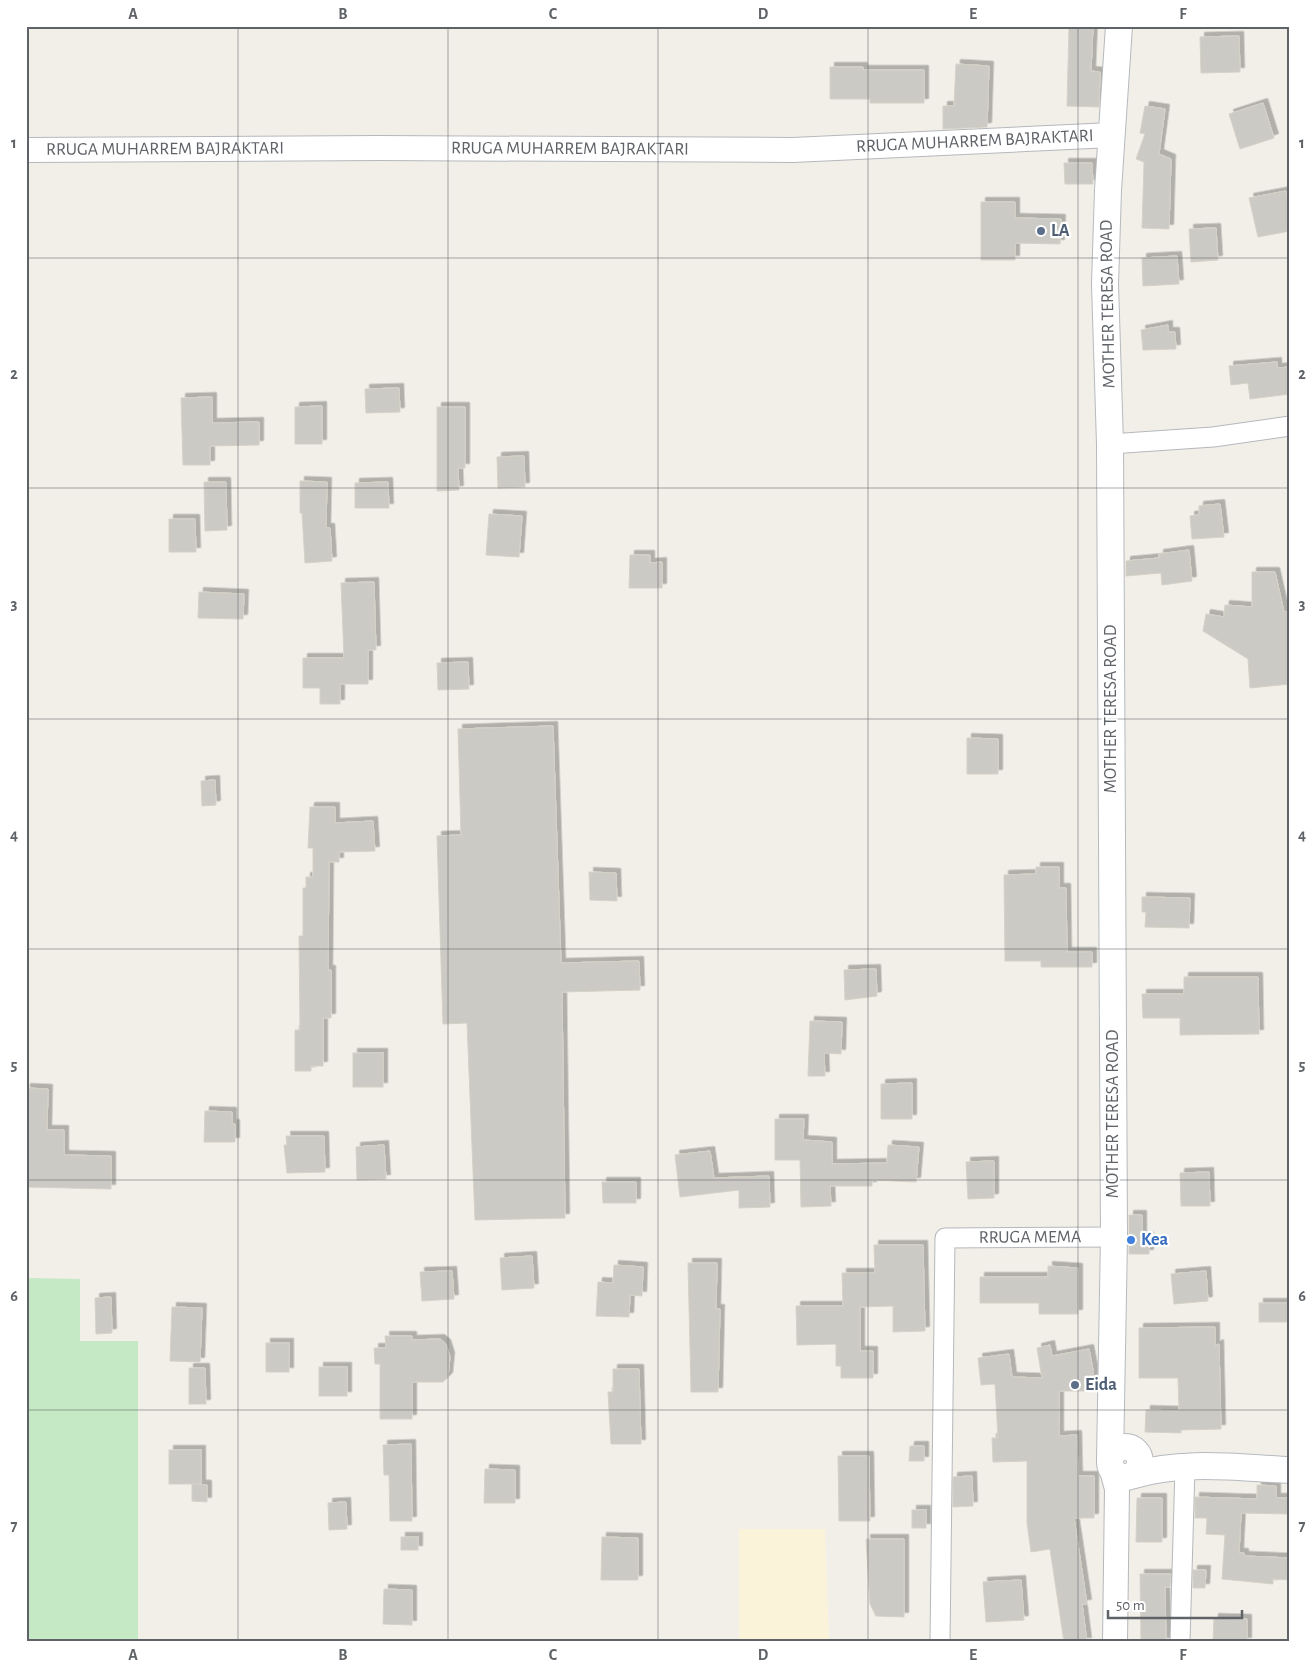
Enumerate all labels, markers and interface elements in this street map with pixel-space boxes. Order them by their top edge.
text: A [128,6,138,22]
text: B [338,6,348,22]
text: C [549,6,558,22]
text: D [758,6,769,22]
text: E [969,6,977,22]
text: F [1179,6,1187,22]
street label: RRUGA MUHARREM BAJRAKTARI [855,127,1094,156]
text: 1 [11,135,17,151]
text: 1 [1299,135,1305,151]
street label: RRUGA MUHARREM BAJRAKTARI [451,139,689,158]
street label: RRUGA MUHARREM BAJRAKTARI [46,140,284,159]
street label: MOTHER TERESA ROAD [1098,219,1118,389]
place label: LA [1051,222,1070,240]
marker: LA [1035,225,1047,237]
text: 2 [10,366,18,382]
text: 2 [1298,366,1306,382]
text: 3 [11,596,18,612]
text: 3 [1299,596,1306,612]
street label: MOTHER TERESA ROAD [1102,625,1120,793]
text: 4 [10,827,18,843]
text: 4 [1298,827,1306,843]
street label: MOTHER TERESA ROAD [1104,1030,1122,1198]
text: 5 [11,1057,18,1073]
text: 5 [1299,1057,1306,1073]
street label: RRUGA MEMA [979,1228,1082,1247]
place label: Kea [1141,1231,1169,1249]
marker: Kea [1125,1234,1137,1246]
text: 6 [10,1288,18,1304]
text: 6 [1298,1288,1306,1304]
place label: Eida [1085,1376,1117,1394]
marker: Eida [1069,1379,1081,1391]
text: 7 [11,1518,18,1534]
text: 7 [1299,1518,1306,1534]
scale bar [1108,1588,1242,1620]
text: 50 m [1116,1598,1145,1613]
text: A [128,1647,138,1663]
text: B [338,1647,348,1663]
text: C [549,1647,558,1663]
text: D [758,1647,769,1663]
text: E [969,1647,977,1663]
text: F [1179,1647,1187,1663]

